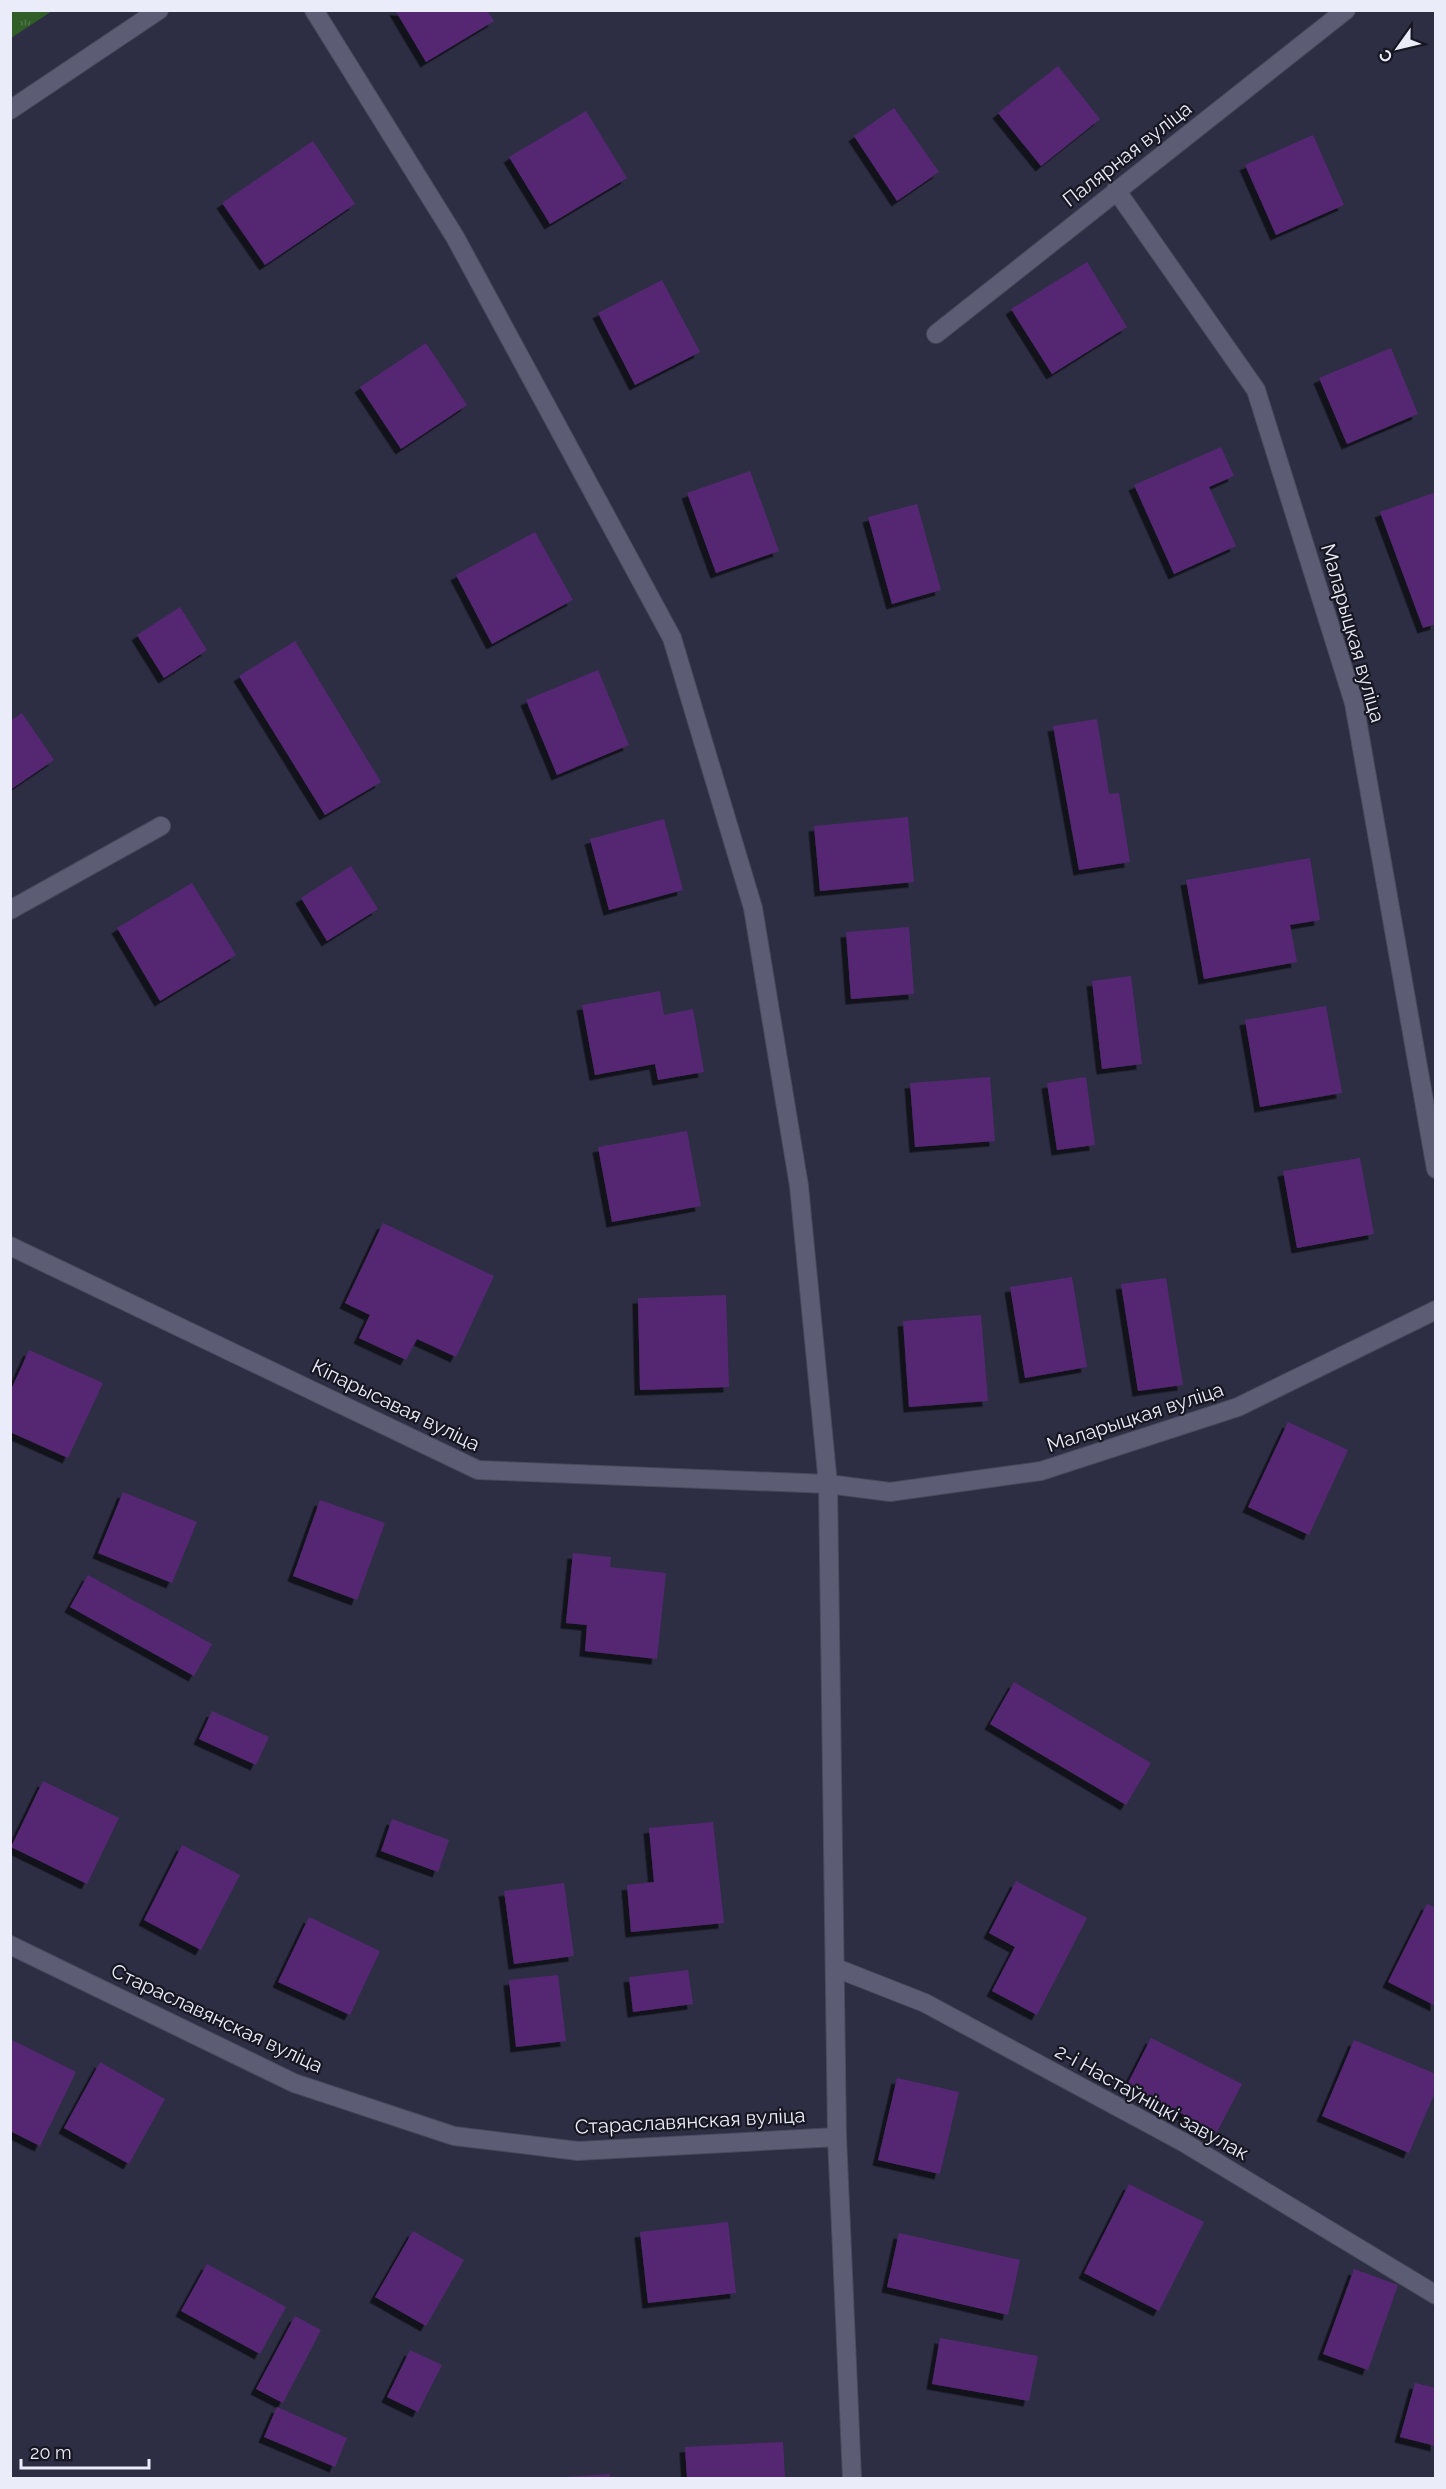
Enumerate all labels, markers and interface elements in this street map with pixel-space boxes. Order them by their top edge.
north arrow [1368,18,1428,78]
text: С [1375,46,1397,66]
street label: Палярная вуліца [1058,96,1196,212]
street label: Маларыцкая вуліца [1316,541,1390,725]
street label: Кіпарысавая вуліца [308,1354,484,1456]
street label: Маларыцкая вуліца [1044,1377,1226,1457]
street label: Стараславянская вуліца [107,1958,327,2078]
street label: 2-і Настаўніцкі завулак [1051,2039,1253,2165]
street label: Стараславянская вуліца [574,2103,806,2139]
scale bar [21,2432,148,2470]
text: 20 m [30,2442,72,2463]

